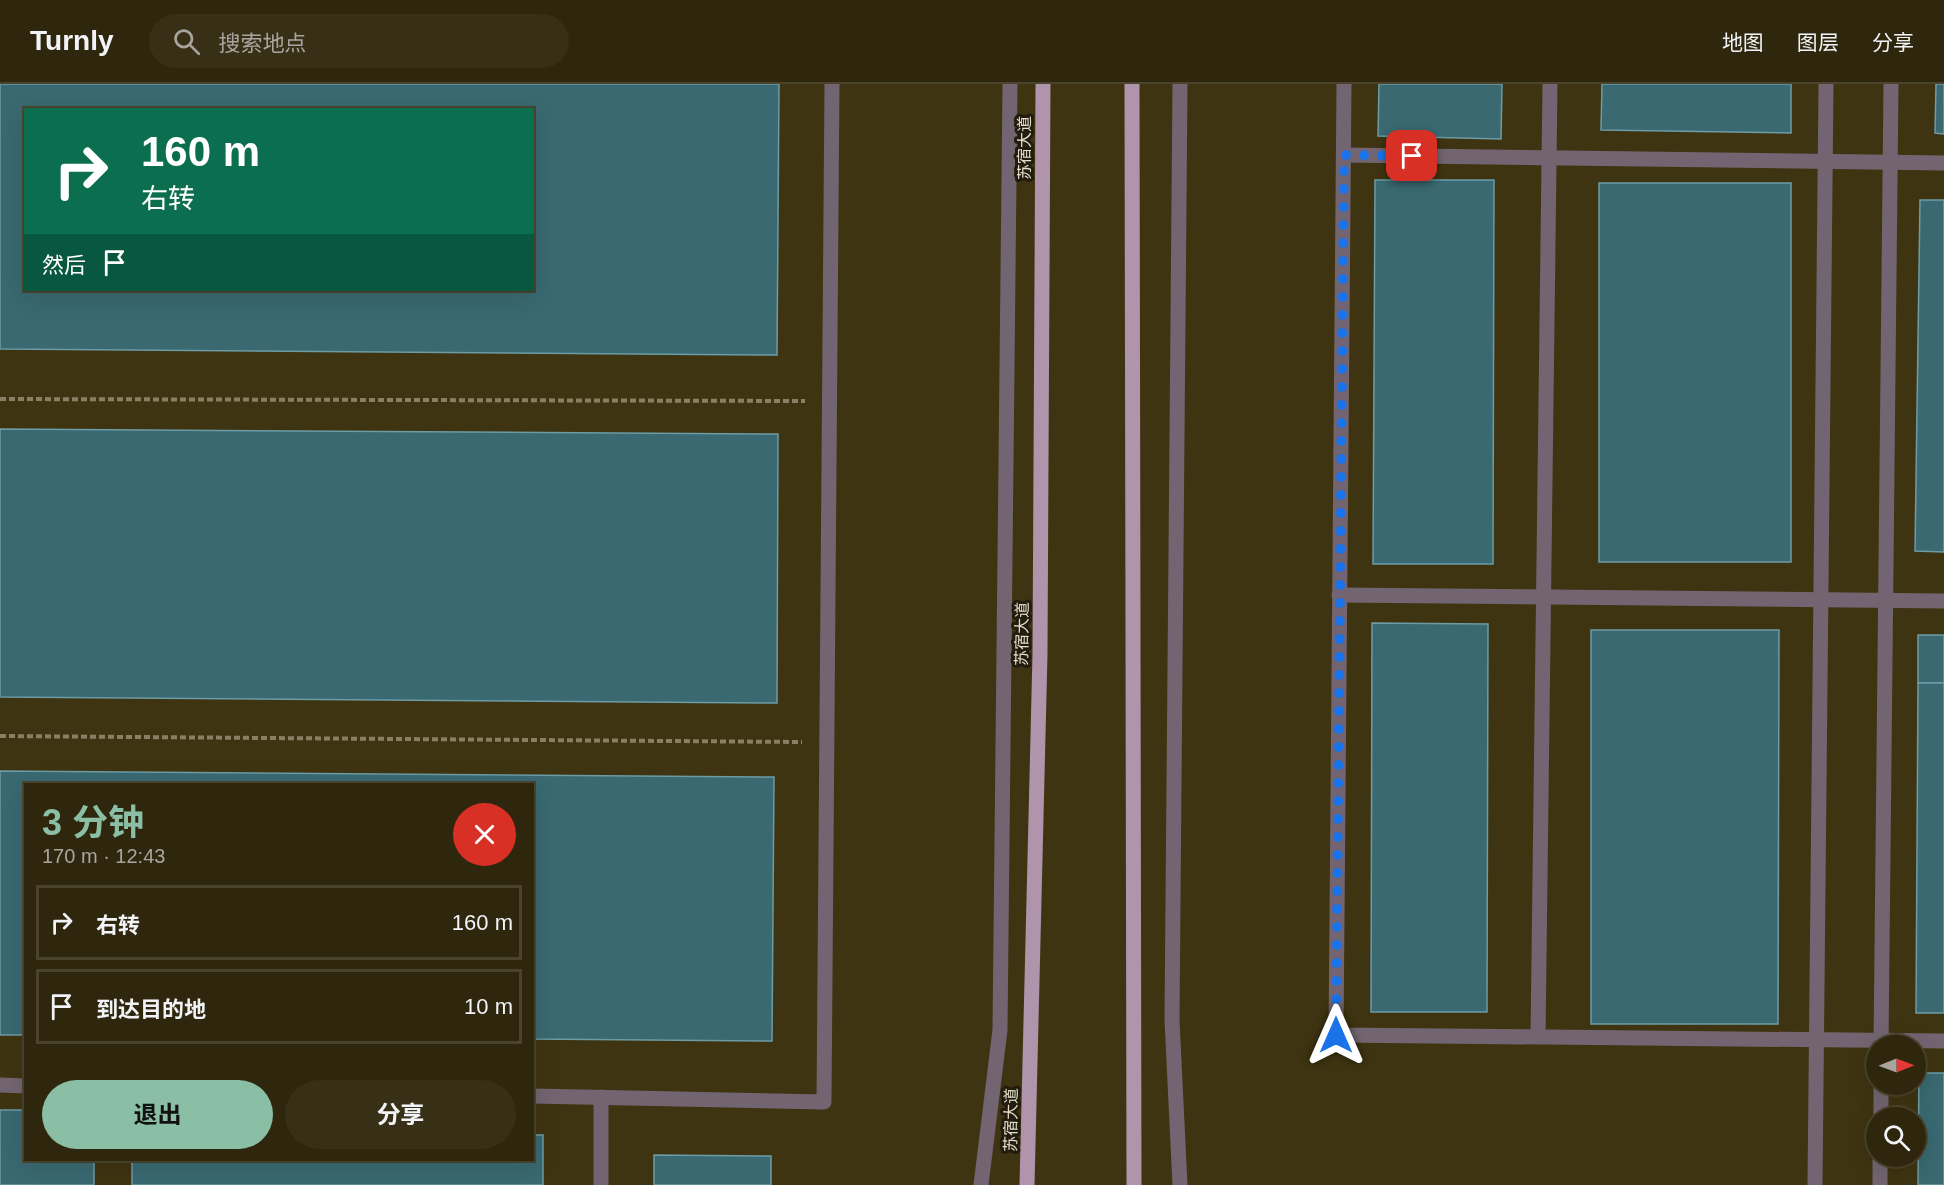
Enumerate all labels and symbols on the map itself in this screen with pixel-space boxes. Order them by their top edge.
street label: 苏宿大道 [1016,116,1033,180]
pin [1386,130,1437,181]
street label: 苏宿大道 [1013,602,1031,666]
position arrow [1304,1003,1368,1067]
north arrow [1866,1035,1926,1095]
street label: 苏宿大道 [1002,1088,1020,1152]

